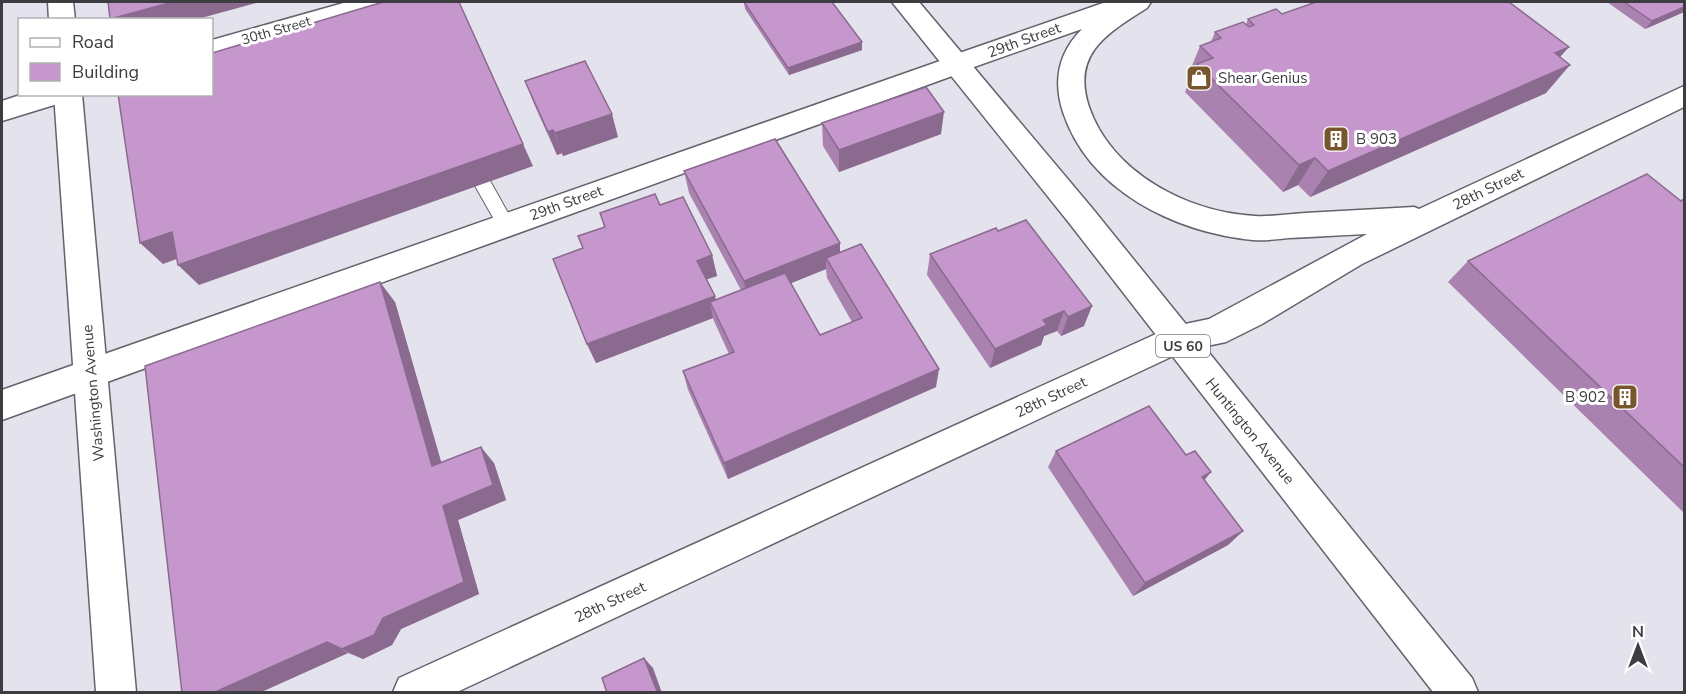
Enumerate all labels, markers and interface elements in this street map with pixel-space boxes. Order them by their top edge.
street label: 30th Street [239,11,313,49]
street label: 29th Street [985,17,1064,62]
legend [18,18,213,96]
text: Road [72,30,114,54]
text: Building [72,60,139,84]
shop icon: Shear Genius [1184,63,1214,93]
place label: Shear Genius [1218,68,1307,88]
building icon: B 903 [1321,124,1351,154]
place label: B 903 [1356,129,1397,149]
street label: 28th Street [1449,163,1527,215]
street label: 29th Street [527,180,606,225]
street label: Washington Avenue [77,324,109,462]
road number: US 60 [1156,335,1210,357]
street label: 28th Street [1012,371,1091,422]
street label: Huntington Avenue [1201,374,1299,488]
building icon: B 902 [1610,382,1640,412]
place label: B 902 [1565,387,1606,407]
street label: 28th Street [571,576,650,627]
north arrow [1608,616,1668,676]
text: N [1632,621,1644,643]

